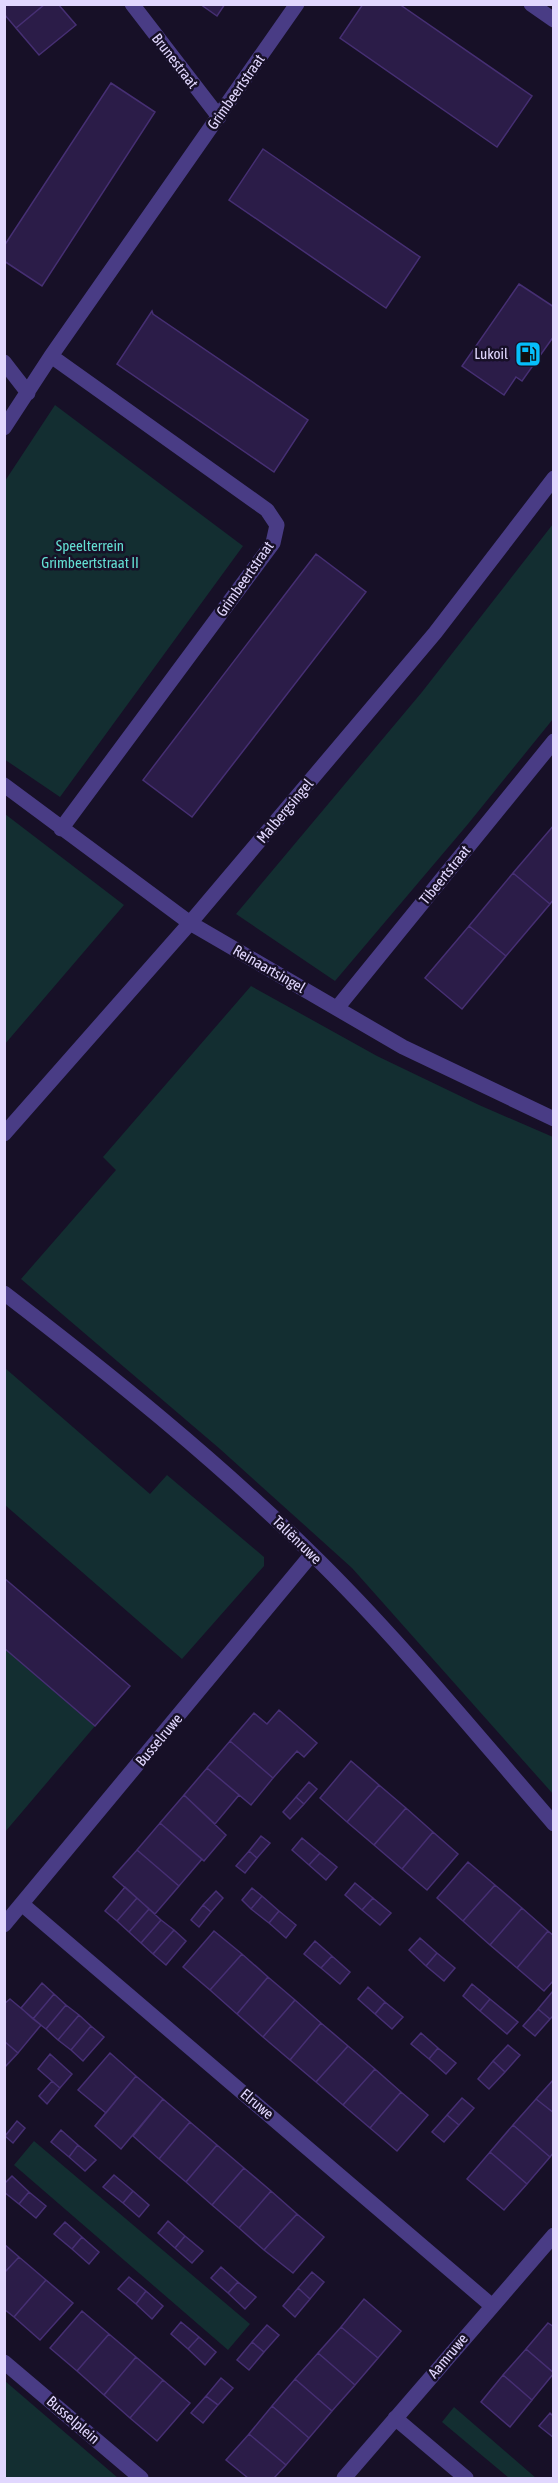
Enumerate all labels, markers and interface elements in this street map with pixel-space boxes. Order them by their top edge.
street label: Brunestraat [149,30,202,91]
street label: Grimbeertstraat [203,51,268,133]
fuel station icon: Lukoil [513,339,543,369]
place label: Lukoil [474,345,508,362]
park label: Speelterrein Grimbeertstraat II [41,537,139,571]
street label: Grimbeertstraat [212,538,277,620]
street label: Malbergsingel [253,775,316,846]
street label: Tibeertstraat [416,842,474,908]
street label: Reinaartsingel [230,941,308,996]
street label: Taliënruwe [269,1512,325,1567]
street label: Busselruwe [132,1710,186,1769]
street label: Elruwe [237,2085,277,2122]
street label: Aamruwe [424,2330,471,2381]
street label: Busselplein [44,2392,103,2447]

